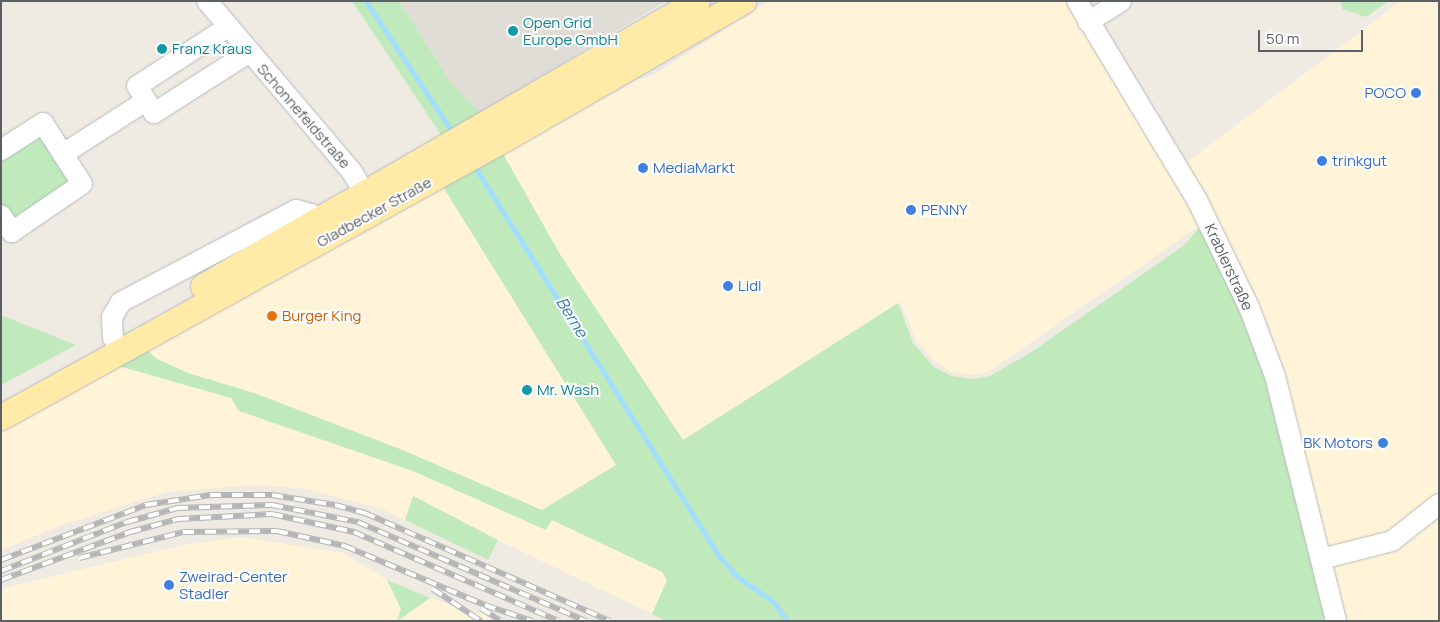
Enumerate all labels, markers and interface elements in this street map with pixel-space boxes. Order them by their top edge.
place label: Open Grid Europe GmbH [523,13,618,48]
scale bar [1260,20,1365,52]
marker: Open Grid Europe GmbH [507,25,519,37]
text: 50 m [1266,28,1300,49]
place label: Franz Kraus [172,40,252,58]
marker: Franz Kraus [156,43,168,55]
street label: Schonnefeldstraße [254,60,354,172]
place label: POCO [1365,84,1406,102]
marker: POCO [1410,87,1422,99]
place label: trinkgut [1332,152,1387,170]
marker: trinkgut [1316,155,1328,167]
place label: MediaMarkt [653,159,735,177]
marker: MediaMarkt [637,162,649,174]
street label: Gladbecker Straße [314,173,434,251]
place label: PENNY [921,201,967,219]
marker: PENNY [905,204,917,216]
street label: Krablerstraße [1201,221,1257,313]
place label: Lidl [738,277,762,295]
marker: Lidl [722,280,734,292]
water label: Berne [552,293,592,341]
place label: Burger King [282,307,361,325]
marker: Burger King [266,310,278,322]
place label: Mr. Wash [537,381,599,399]
marker: Mr. Wash [521,384,533,396]
place label: BK Motors [1303,434,1373,452]
marker: BK Motors [1377,437,1389,449]
place label: Zweirad-Center Stadler [179,567,287,602]
marker: Zweirad-Center Stadler [163,579,175,591]

